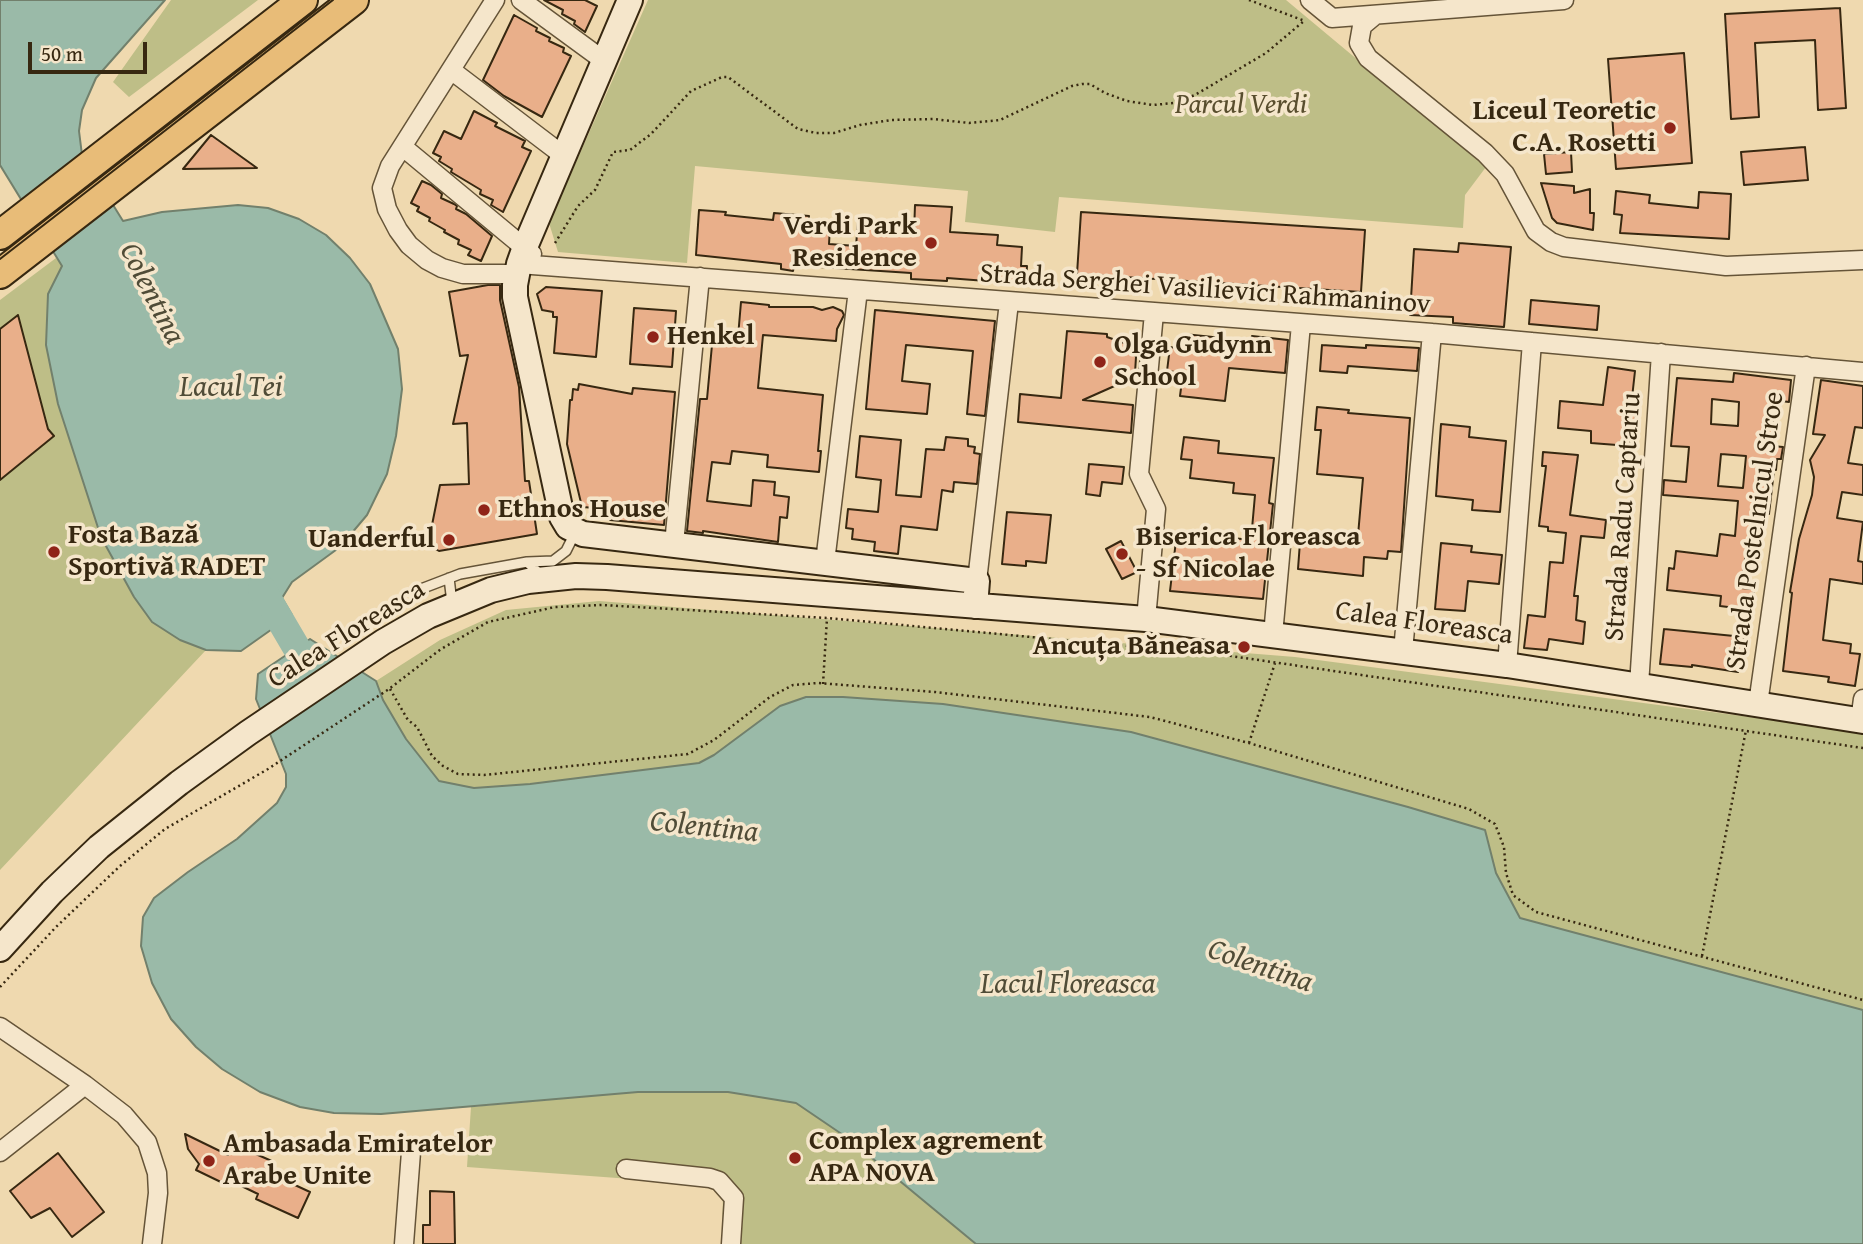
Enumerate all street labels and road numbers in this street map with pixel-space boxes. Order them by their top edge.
street label: Strada Serghei Vasilievici Rahmaninov [979,257,1431,323]
street label: Strada Postelnicul Stroe [1720,390,1792,672]
street label: Strada Radu Captariu [1599,392,1649,642]
street label: Calea Floreasca [262,573,432,697]
street label: Calea Floreasca [1333,595,1515,653]

